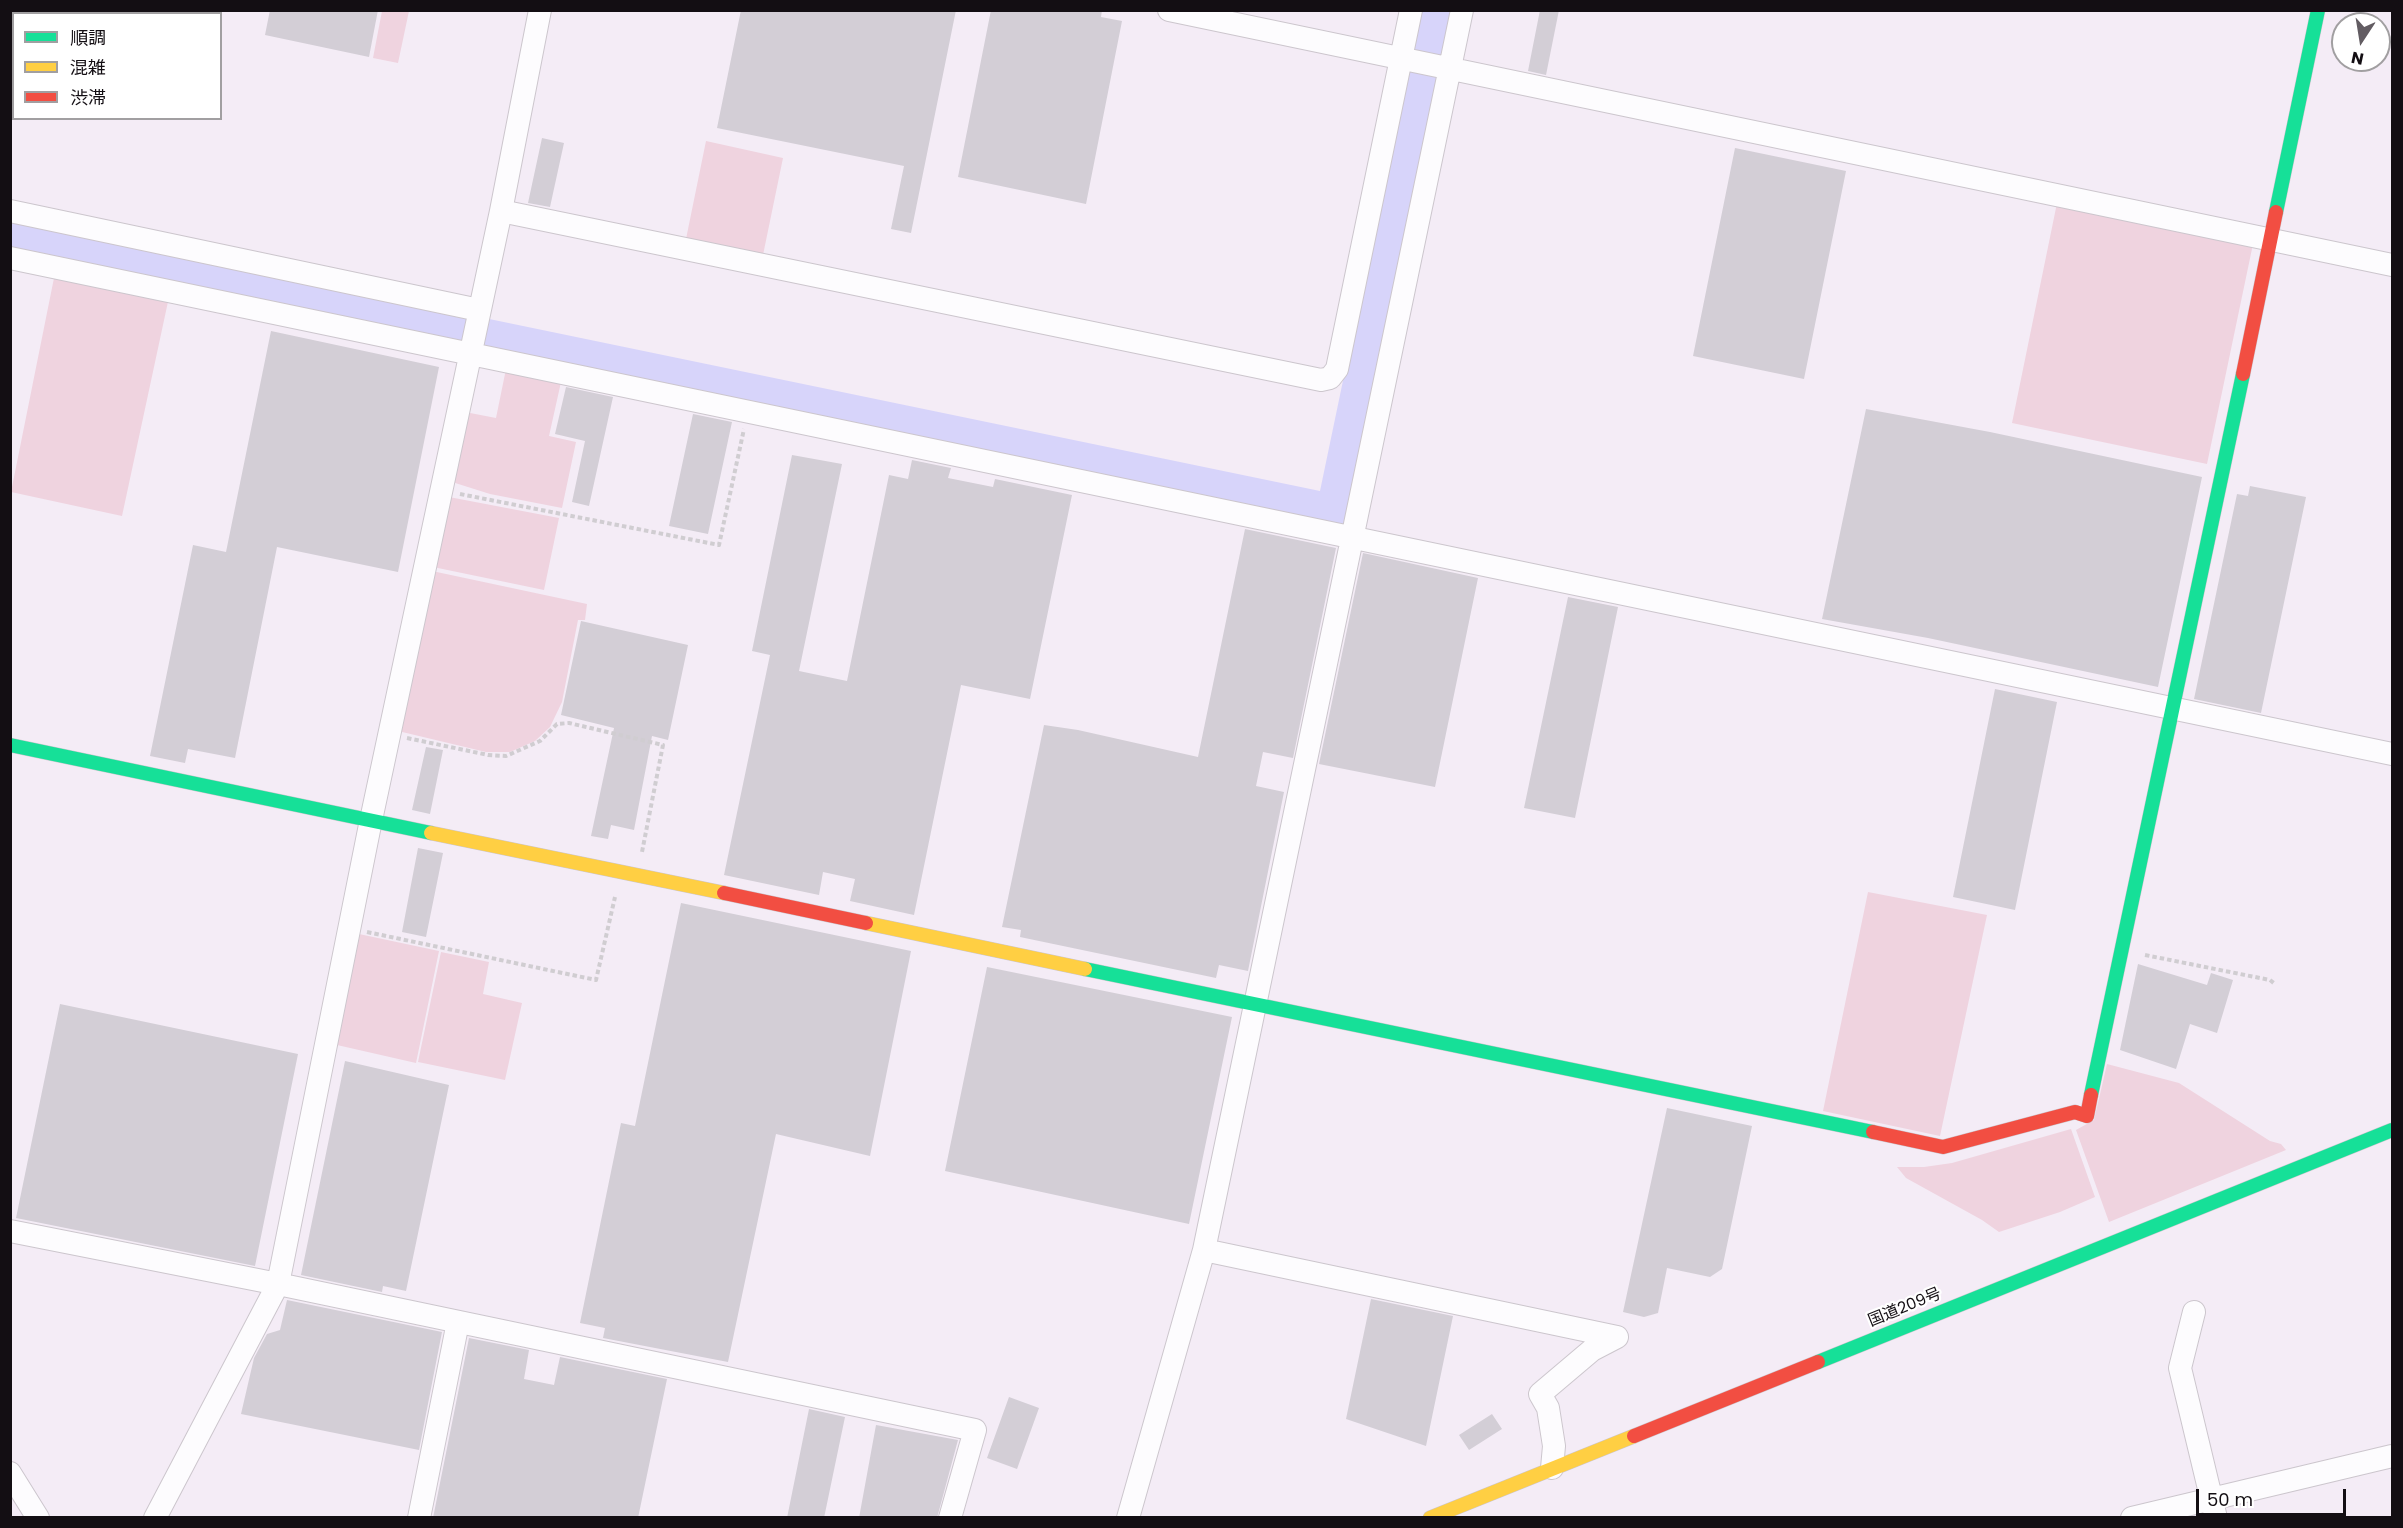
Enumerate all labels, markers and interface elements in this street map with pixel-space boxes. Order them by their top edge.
legend [12,12,222,120]
north arrow [2331,12,2391,72]
text: 順調 [70,25,106,50]
text: N [2349,46,2366,71]
text: 混雑 [70,55,106,80]
text: 渋滞 [70,85,106,110]
street label: 国道209号 [1866,1285,1944,1331]
scale bar [2199,1477,2349,1515]
text: 50 m [2207,1487,2253,1512]

